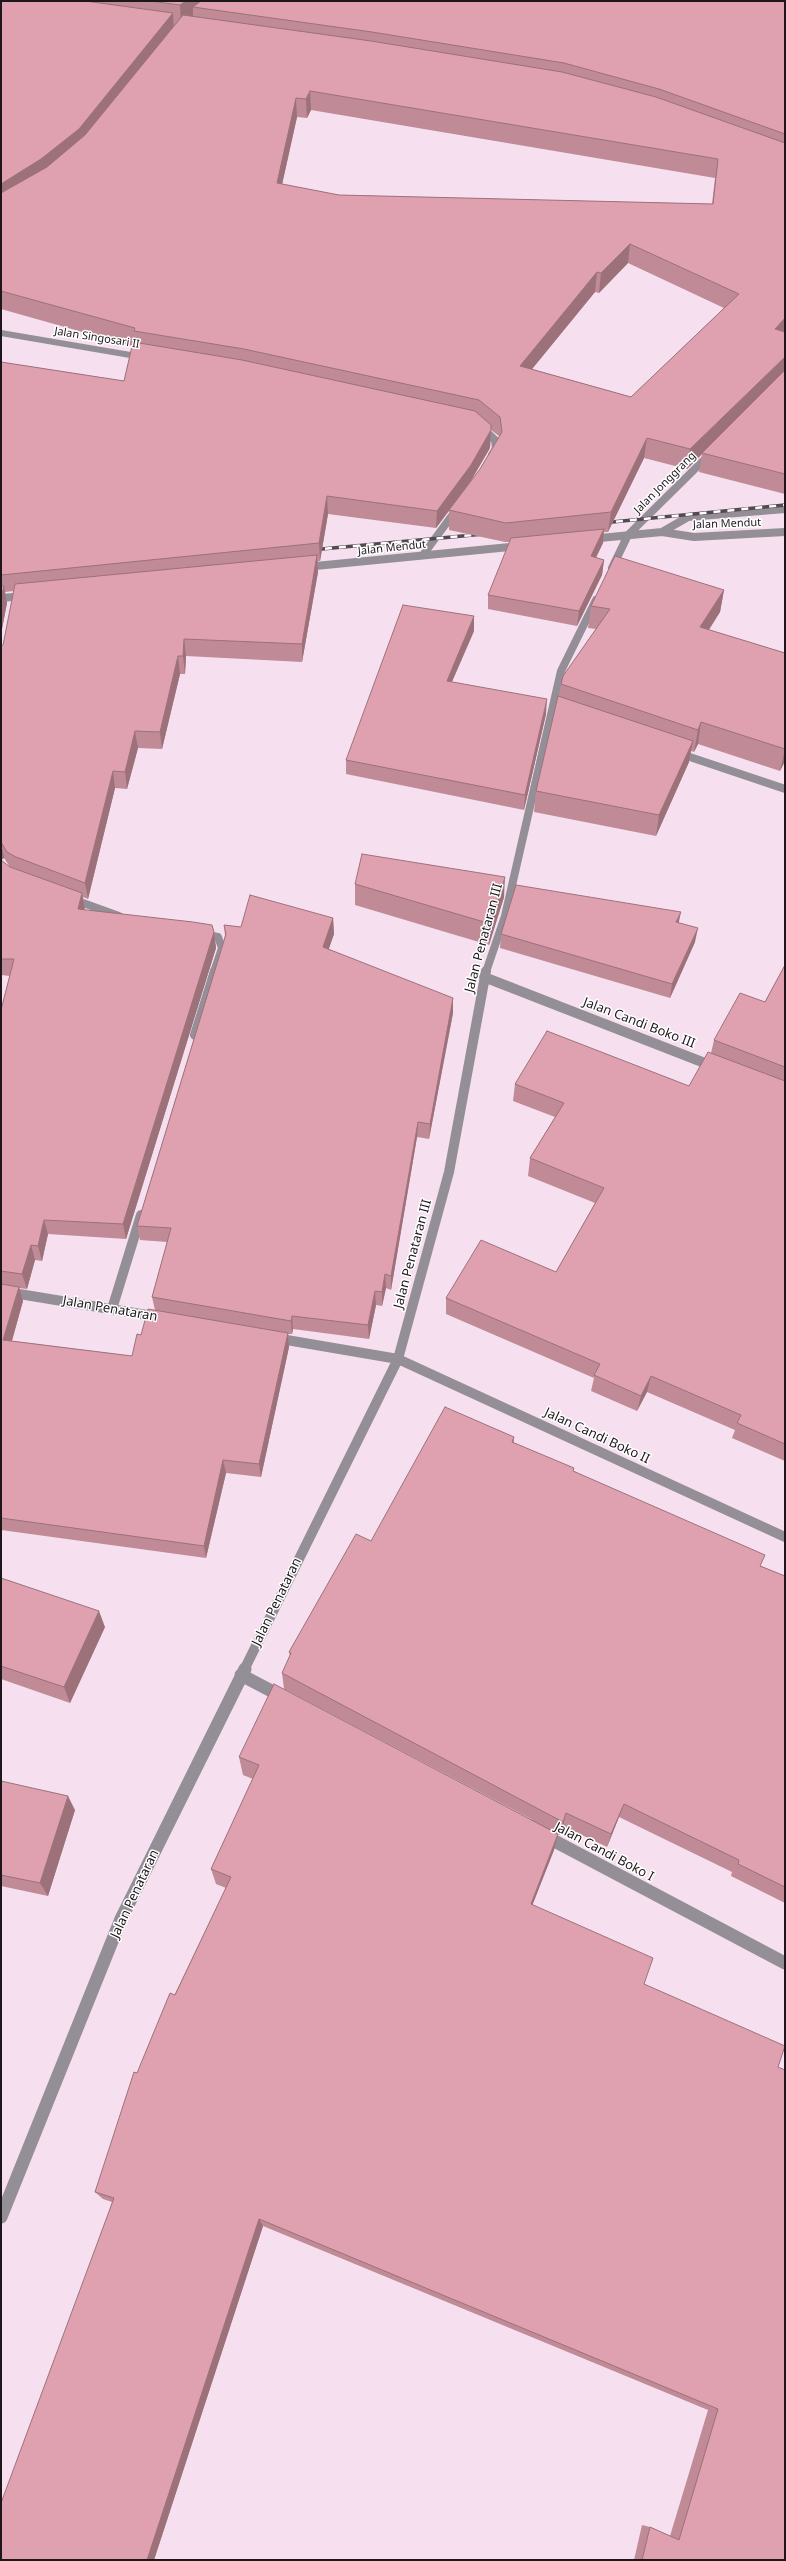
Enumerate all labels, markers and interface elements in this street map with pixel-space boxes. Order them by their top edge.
street label: Jalan Singosari II [53,325,141,351]
street label: Jalan Jonggrang [631,449,699,517]
street label: Jalan Mendut [693,516,761,532]
street label: Jalan Mendut [357,538,427,558]
street label: Jalan Penataran III [462,882,506,994]
street label: Jalan Candi Boko III [581,994,697,1052]
street label: Jalan Penataran III [391,1198,435,1310]
street label: Jalan Penataran [61,1293,159,1325]
street label: Jalan Candi Boko II [542,1405,652,1467]
street label: Jalan Penataran [249,1556,305,1648]
street label: Jalan Candi Boko I [552,1819,656,1885]
street label: Jalan Penataran [108,1847,162,1941]

